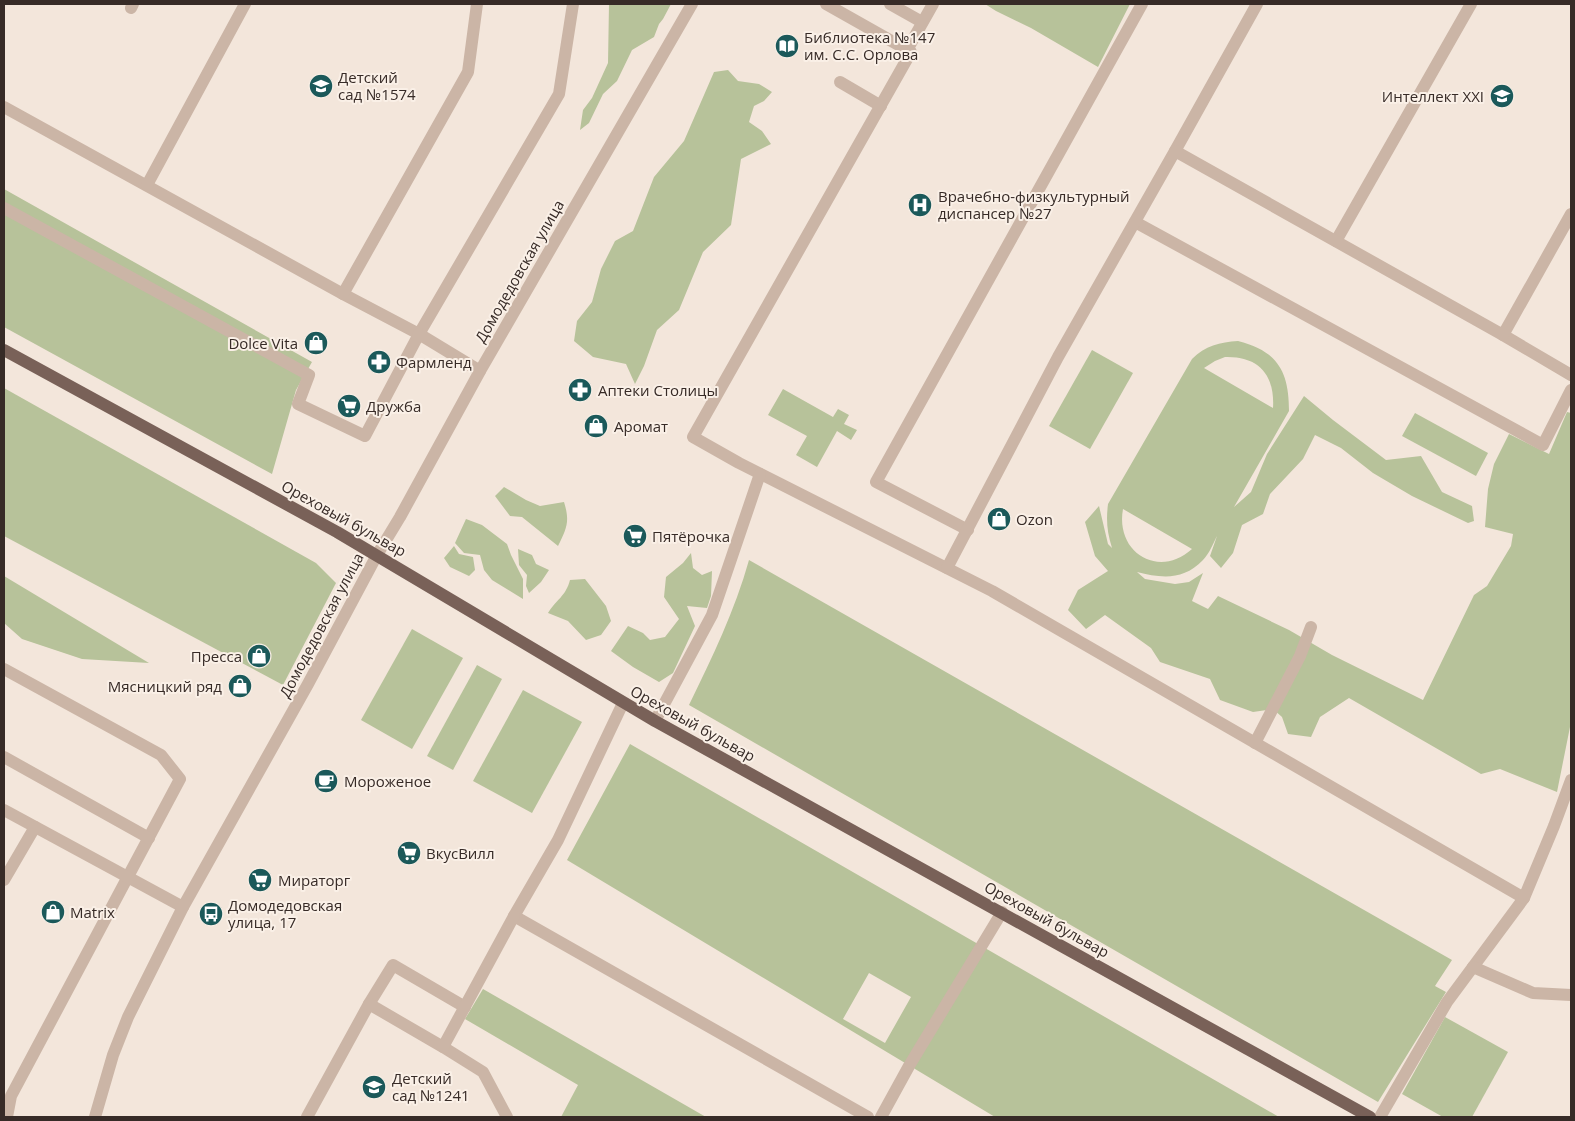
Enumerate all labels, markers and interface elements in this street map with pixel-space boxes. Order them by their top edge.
place label: Библиотека №147 им. С.С. Орлова [804,27,935,64]
library icon: Библиотека №147 им. С.С. Орлова [774,33,800,59]
place label: Детский сад №1574 [338,67,416,104]
school or university icon: Детский сад №1574 [308,73,334,99]
school or university icon: Интеллект XXI [1489,83,1515,109]
place label: Интеллект XXI [1382,86,1484,106]
place label: Врачебно-физкультурный диспансер №27 [938,186,1130,223]
hospital icon: Врачебно-физкультурный диспансер №27 [907,192,933,218]
street label: Домодедовская улица [470,196,568,346]
shop icon: Dolce Vita [303,330,329,356]
place label: Dolce Vita [228,333,298,353]
pharmacy icon: Фармленд [366,349,392,375]
place label: Фармленд [396,352,472,372]
pharmacy icon: Аптеки Столицы [567,377,593,403]
place label: Аптеки Столицы [598,380,718,400]
supermarket icon: Дружба [336,393,362,419]
place label: Дружба [366,396,421,416]
shop icon: Аромат [583,413,609,439]
place label: Аромат [614,416,668,436]
street label: Ореховый бульвар [278,475,410,561]
shop icon: Ozon [986,506,1012,532]
place label: Ozon [1016,509,1053,529]
supermarket icon: Пятёрочка [622,523,648,549]
place label: Пятёрочка [652,526,730,546]
street label: Домодедовская улица [274,549,368,701]
shop icon: Пресса [246,643,272,669]
place label: Пресса [191,646,242,666]
shop icon: Мясницкий ряд [227,673,253,699]
place label: Мясницкий ряд [108,676,222,696]
street label: Ореховый бульвар [627,680,759,766]
cafe icon: Мороженое [313,768,339,794]
place label: Мороженое [344,771,431,791]
supermarket icon: ВкусВилл [396,840,422,866]
place label: ВкусВилл [426,843,495,863]
supermarket icon: Мираторг [247,867,273,893]
place label: Мираторг [278,870,351,890]
street label: Ореховый бульвар [981,876,1113,962]
place label: Домодедовская улица, 17 [228,895,342,932]
shop icon: Matrix [40,899,66,925]
bus stop icon: Домодедовская улица, 17 [198,901,224,927]
place label: Matrix [70,902,115,922]
place label: Детский сад №1241 [392,1068,470,1105]
school or university icon: Детский сад №1241 [361,1074,387,1100]

